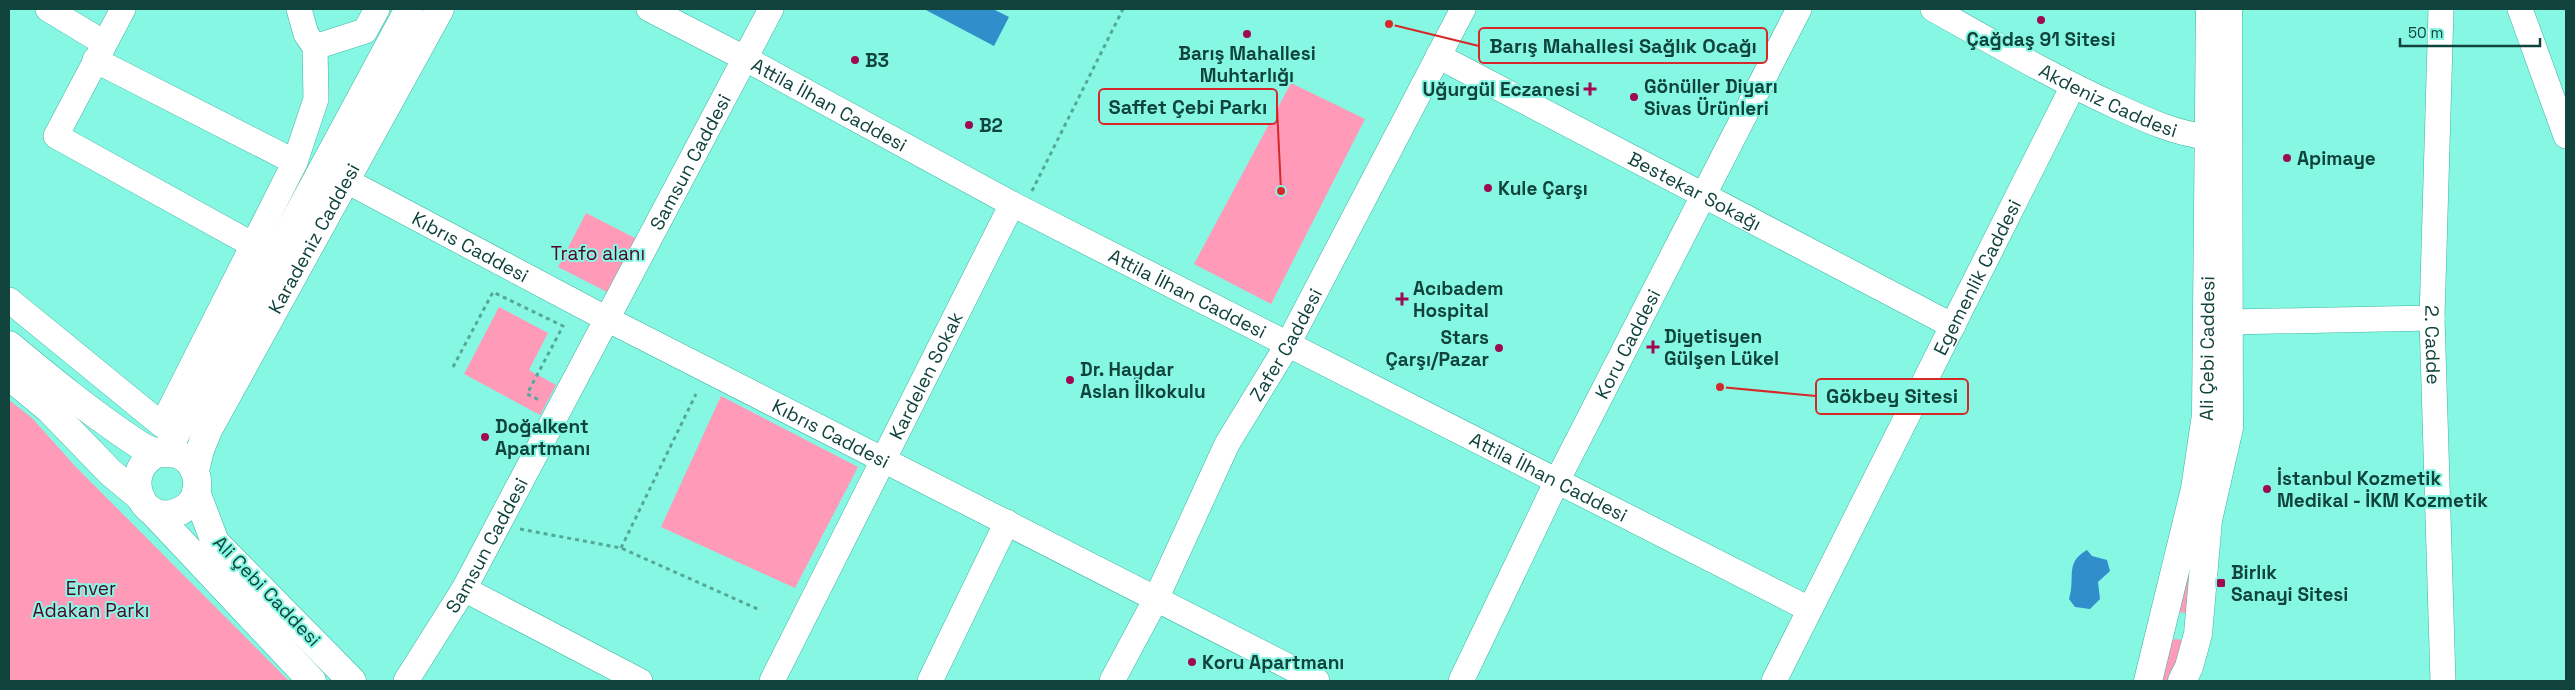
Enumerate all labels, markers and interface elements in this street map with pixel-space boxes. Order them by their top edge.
marker: Çağdaş 91 Sitesi [2035,14,2047,26]
scale bar [2400,15,2540,47]
text: 50 m [2408,23,2443,42]
place label: Çağdaş 91 Sitesi [1967,27,2115,52]
marker: Barış Mahallesi Muhtarlığı [1241,28,1253,40]
callout: Barış Mahallesi Sağlık Ocağı [1479,28,1767,63]
text: Barış Mahallesi Sağlık Ocağı [1489,33,1757,59]
place label: Barış Mahallesi Muhtarlığı [1178,41,1316,88]
place label: B3 [865,48,889,73]
street label: Attila İlhan Caddesi [747,52,912,157]
marker: B3 [849,54,861,66]
street label: Akdeniz Caddesi [2035,58,2180,143]
place label: Gönüller Diyarı Sivas Ürünleri [1644,74,1778,121]
place label: Uğurgül Eczanesi [1423,77,1580,102]
marker: Uğurgül Eczanesi [1584,83,1596,95]
callout: Saffet Çebi Parkı [1099,89,1277,124]
street label: Samsun Caddesi [644,90,736,234]
marker: Gönüller Diyarı Sivas Ürünleri [1628,91,1640,103]
text: Saffet Çebi Parkı [1109,94,1267,120]
place label: B2 [979,113,1003,138]
marker: B2 [963,119,975,131]
street label: Bestekar Sokağı [1624,145,1766,236]
place label: Apimaye [2297,146,2376,171]
marker: Apimaye [2281,152,2293,164]
street label: Karadeniz Caddesi [262,159,365,318]
place label: Kule Çarşı [1498,176,1588,201]
marker: Kule Çarşı [1482,182,1494,194]
street label: Egemenlik Caddesi [1927,195,2027,359]
street label: Kıbrıs Caddesi [408,205,533,288]
park label: Trafo alanı [551,241,645,266]
street label: Attila İlhan Caddesi [1104,243,1271,344]
place label: Acıbadem Hospital [1413,276,1503,323]
street label: Ali Çebi Caddesi [2193,276,2220,421]
street label: Zafer Caddesi [1244,284,1327,406]
street label: Koru Caddesi [1589,285,1666,403]
marker: Acıbadem Hospital [1395,292,1409,306]
street label: 2. Cadde [2419,305,2447,385]
street label: Kardelen Sokak [883,307,968,444]
place label: Diyetisyen Gülşen Lükel [1664,324,1779,371]
place label: Stars Çarşı/Pazar [1385,325,1489,372]
marker: Diyetisyen Gülşen Lükel [1646,340,1660,354]
marker: Stars Çarşı/Pazar [1493,342,1505,354]
place label: Dr. Haydar Aslan İlkokulu [1080,357,1206,404]
marker: Dr. Haydar Aslan İlkokulu [1064,374,1076,386]
callout: Gökbey Sitesi [1816,379,1968,414]
text: Gökbey Sitesi [1826,383,1958,409]
street label: Kıbrıs Caddesi [768,393,894,474]
place label: Doğalkent Apartmanı [495,414,590,461]
street label: Attila İlhan Caddesi [1466,426,1632,527]
marker: Doğalkent Apartmanı [479,431,491,443]
place label: İstanbul Kozmetik Medikal - İKM Kozmetik [2277,466,2488,513]
street label: Samsun Caddesi [440,473,533,618]
marker: İstanbul Kozmetik Medikal - İKM Kozmetik [2261,483,2273,495]
street label: Ali Çebi Caddesi [208,530,326,652]
place label: Birlık Sanayi Sitesi [2231,560,2348,607]
park label: Enver Adakan Parkı [33,576,149,623]
marker: Birlık Sanayi Sitesi [2215,577,2227,589]
place label: Koru Apartmanı [1202,650,1344,675]
marker: Koru Apartmanı [1186,656,1198,668]

